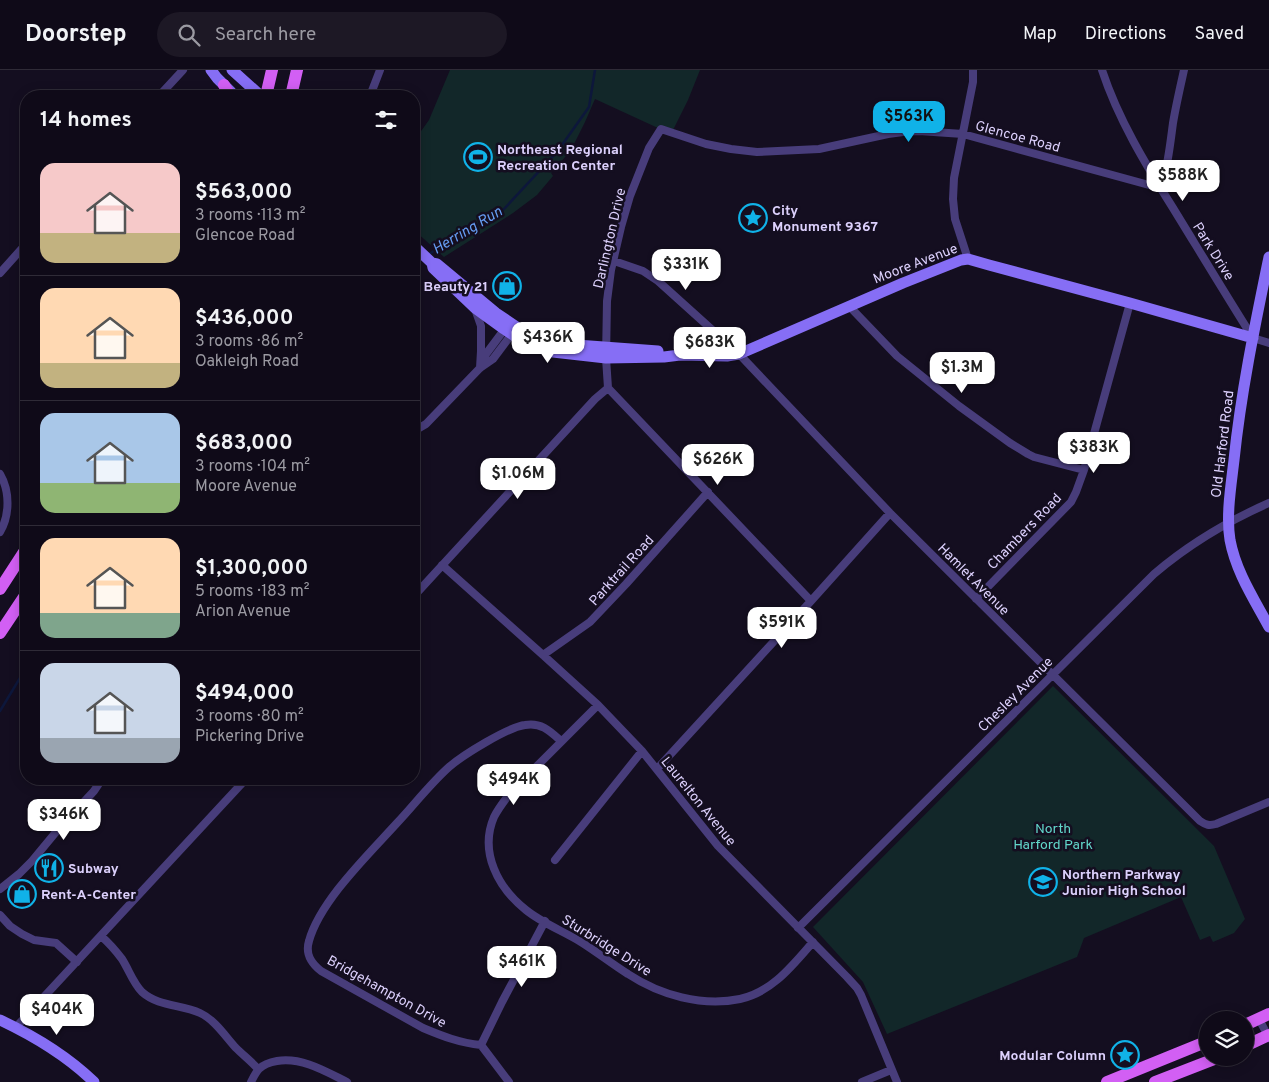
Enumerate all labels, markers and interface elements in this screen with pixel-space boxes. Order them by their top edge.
search box [157,12,507,57]
text: Doorstep [25,20,127,50]
icon: search [175,21,203,49]
text: Search here [215,23,316,47]
text: Map [1023,23,1057,46]
text: Directions [1085,23,1167,46]
text: Saved [1195,23,1244,46]
pin: $563K [874,100,944,143]
icon: filters [372,106,400,134]
text: 14 homes [40,107,132,134]
text: $563K [884,107,934,127]
street label: Glencoe Road [973,118,1062,157]
sports icon: Northeast Regional Recreation Center [463,142,493,172]
place label: Northeast Regional Recreation Center [497,142,623,175]
pin: $588K [1148,160,1218,202]
text: $588K [1158,166,1208,186]
text: $563,000 [195,179,292,206]
icon: home [80,183,140,243]
street label: Darlington Drive [591,186,630,290]
water label: Herring Run [429,203,506,260]
place icon: City Monument 9367 [738,203,768,233]
place label: City Monument 9367 [772,203,878,236]
text: 3 rooms · 113 m² [195,206,306,226]
street label: Park Drive [1188,220,1237,284]
text: Glencoe Road [195,226,295,246]
street label: Moore Avenue [871,240,960,288]
pin: $331K [651,248,721,291]
text: $331K [663,255,709,275]
shop icon: Beauty 21 [492,271,522,301]
place label: Beauty 21 [424,279,488,296]
text: $436,000 [195,305,293,332]
icon: home [80,308,140,368]
pin: $436K [513,322,583,364]
pin: $683K [675,326,745,369]
text: $436K [523,328,573,348]
text: 3 rooms · 86 m² [195,332,303,352]
text: $683K [685,333,735,353]
text: Oakleigh Road [195,352,299,372]
pin: $1.3M [927,352,997,394]
text: $1.3M [941,358,983,378]
street label: Old Harford Road [1208,389,1239,499]
text: $683,000 [195,430,293,457]
pin: $383K [1059,432,1129,474]
icon: home [80,433,140,493]
text: $383K [1069,438,1119,458]
pin: $626K [683,444,753,486]
text: $626K [693,450,743,470]
text: 3 rooms · 104 m² [195,457,310,477]
pin: $1.06M [477,458,559,500]
text: $1.06M [491,464,545,484]
text: Moore Avenue [195,477,297,497]
street label: Chambers Road [984,490,1066,574]
street label: Parktrail Road [586,532,658,610]
street label: Hamlet Avenue [933,541,1012,620]
text: $1,300,000 [195,555,308,582]
icon: home [80,558,140,618]
text: 5 rooms · 183 m² [195,582,310,602]
text: Arion Avenue [195,602,291,622]
pin: $591K [747,606,817,649]
text: $591K [759,613,805,633]
street label: Chesley Avenue [975,654,1057,736]
text: $494,000 [195,680,294,707]
icon: home [80,683,140,743]
text: 3 rooms · 80 m² [195,707,304,727]
text: Pickering Drive [195,727,304,747]
street label: Laurelton Avenue [657,754,739,850]
pin: $494K [479,764,549,806]
text: $494K [488,770,540,790]
pin: $346K [29,798,99,841]
text: $346K [39,805,89,825]
park label: North Harford Park [1013,821,1093,854]
restaurant icon: Subway [34,853,64,883]
place label: Subway [68,861,119,878]
school or university icon: Northern Parkway Junior High School [1028,867,1058,897]
place label: Northern Parkway Junior High School [1062,867,1186,900]
shop icon: Rent-A-Center [7,879,37,909]
place label: Rent-A-Center [41,887,136,904]
street label: Sturbridge Drive [558,912,654,981]
pin: $461K [487,946,557,988]
street label: Bridgehampton Drive [324,952,449,1032]
text: $461K [498,952,546,972]
pin: $404K [22,994,92,1036]
text: $404K [31,1000,83,1020]
map controls [1199,1011,1254,1066]
button: layers [1199,1011,1254,1066]
place icon: Modular Column [1110,1040,1140,1070]
place label: Modular Column [999,1048,1106,1065]

